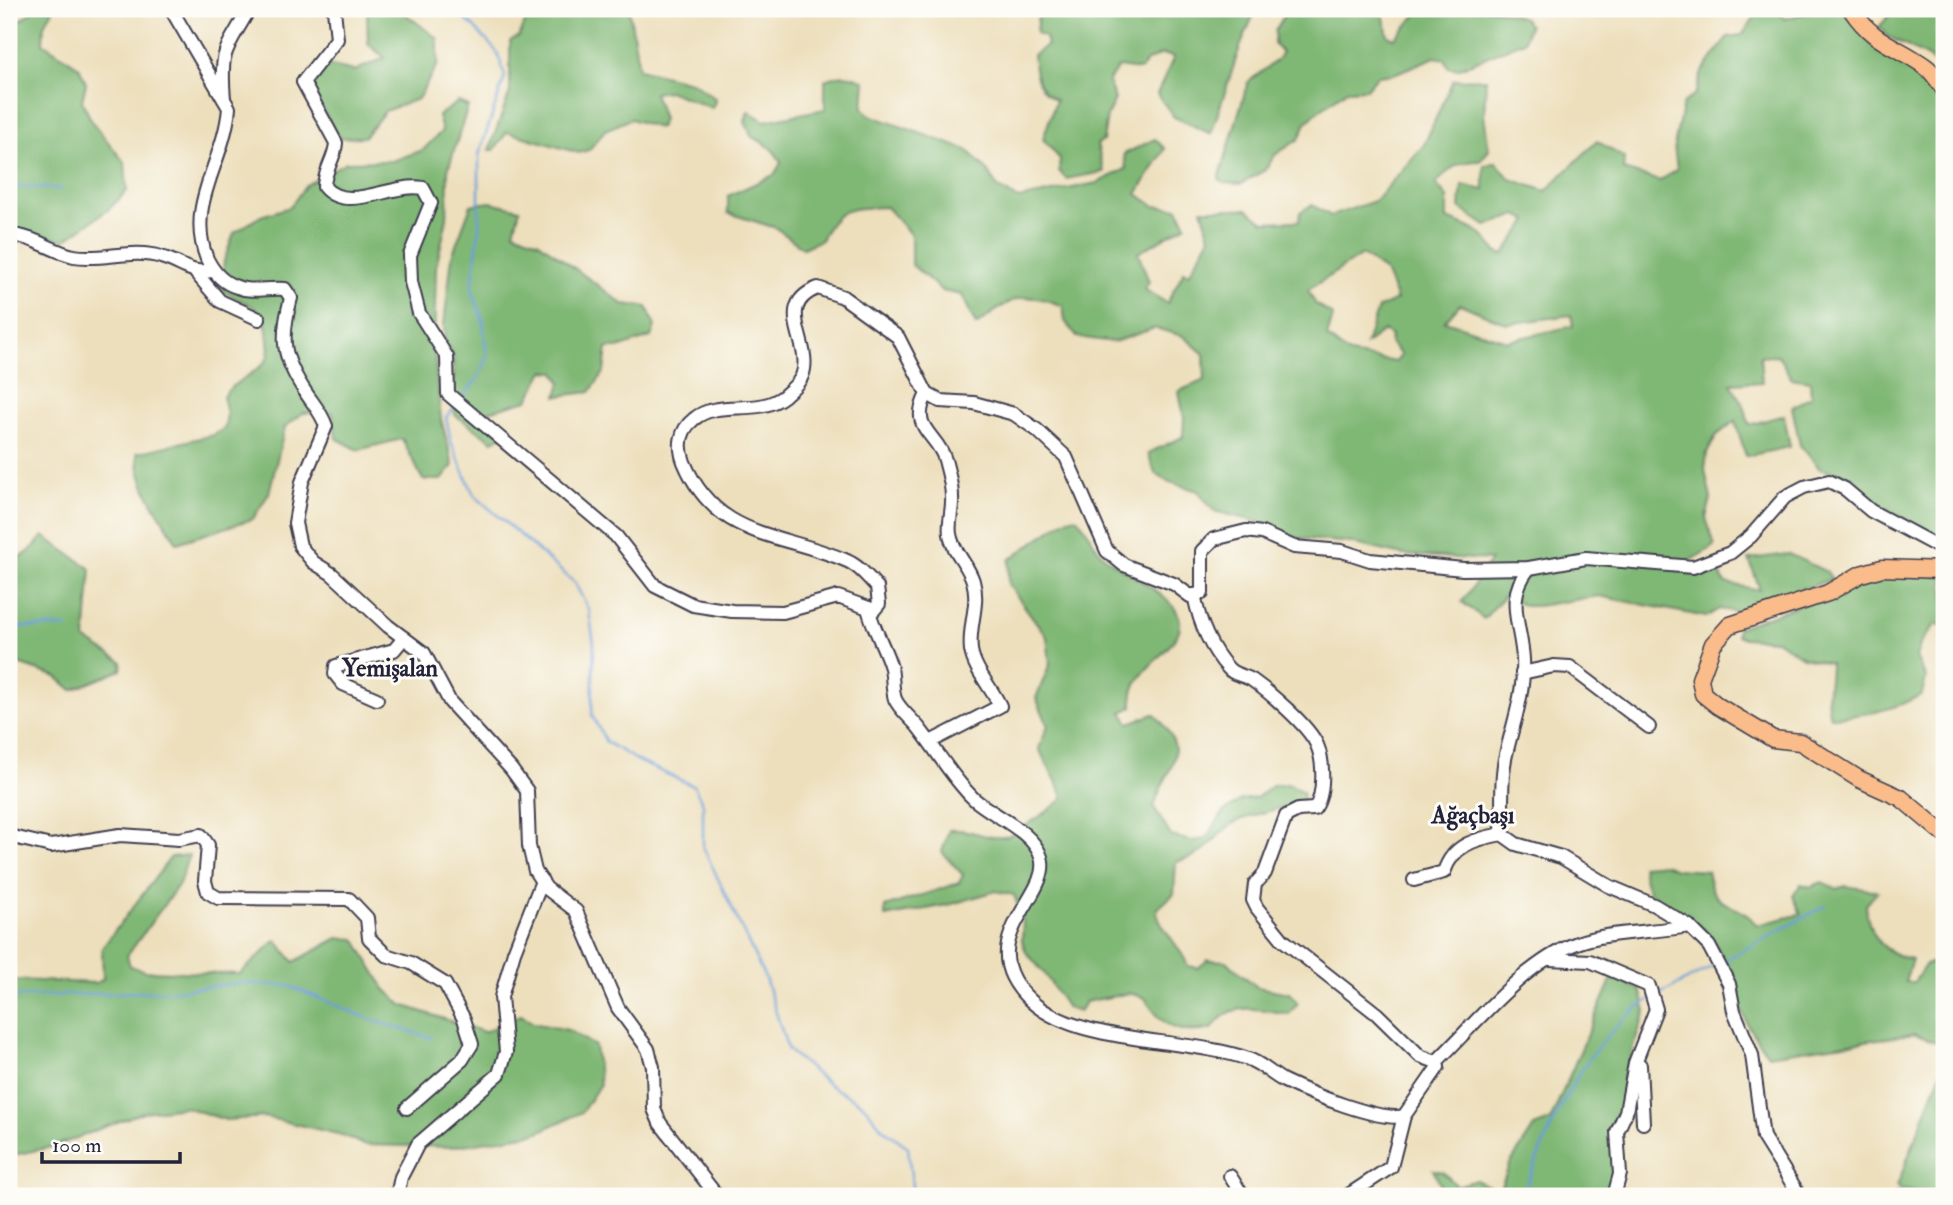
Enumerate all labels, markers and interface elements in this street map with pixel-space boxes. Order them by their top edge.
district label: Yemişalan [341,653,439,684]
district label: Ağaçbaşı [1431,800,1515,831]
scale bar [42,1121,180,1165]
text: 100 m [52,1132,102,1159]

